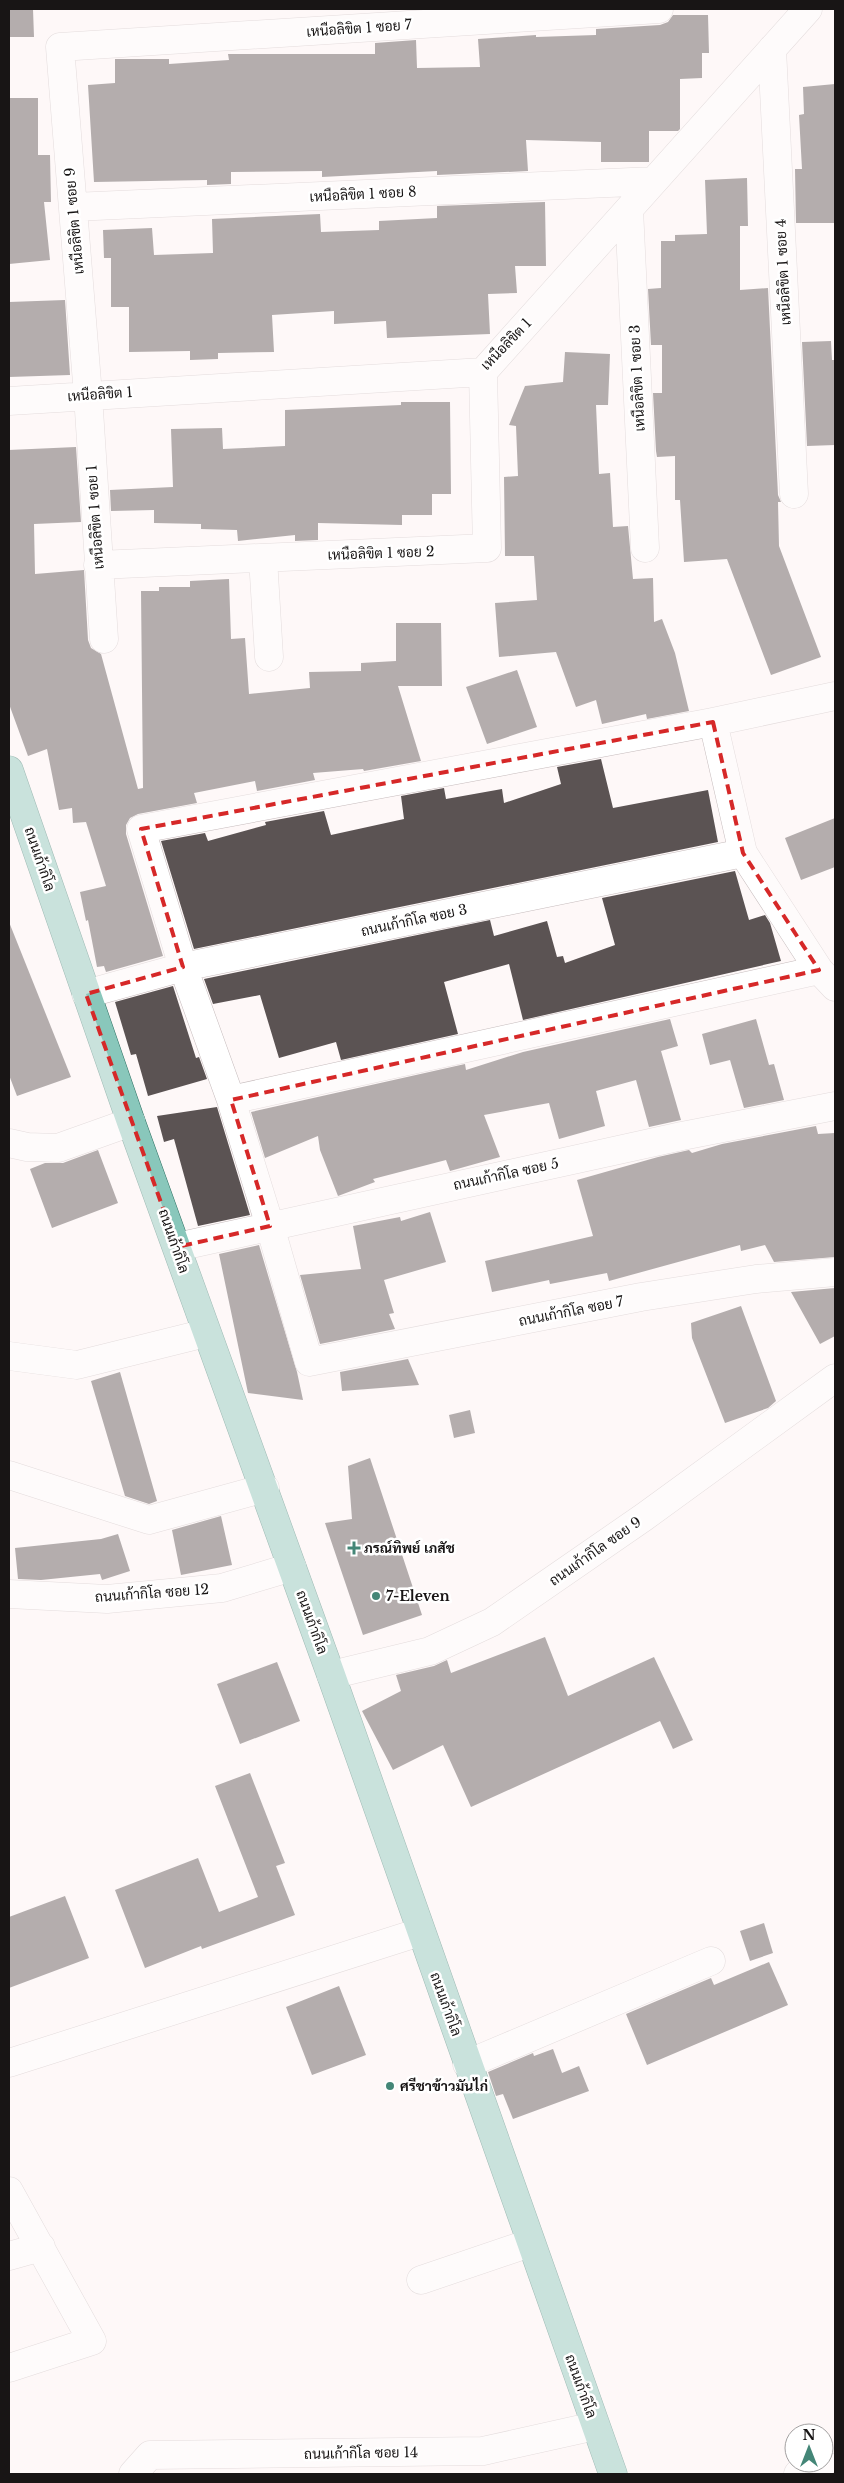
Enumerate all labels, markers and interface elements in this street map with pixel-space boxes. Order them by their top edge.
street label: เหนือลิขิต 1 ซอย 7 [306,15,413,41]
street label: เหนือลิขิต 1 ซอย 9 [60,167,88,275]
street label: เหนือลิขิต 1 ซอย 8 [309,182,417,206]
street label: เหนือลิขิต 1 ซอย 4 [771,218,795,326]
street label: เหนือลิขิต 1 [477,314,535,374]
street label: เหนือลิขิต 1 ซอย 3 [625,324,649,432]
street label: เหนือลิขิต 1 [67,383,133,405]
street label: เหนือลิขิต 1 ซอย 1 [82,464,108,570]
street label: เหนือลิขิต 1 ซอย 2 [327,542,435,564]
street label: ถนนเก้ากิโล [21,825,59,893]
street label: ถนนเก้ากิโล ซอย 3 [359,900,469,940]
street label: ถนนเก้ากิโล ซอย 5 [452,1154,560,1194]
street label: ถนนเก้ากิโล [155,1207,193,1275]
street label: ถนนเก้ากิโล ซอย 7 [517,1292,626,1330]
street label: ถนนเก้ากิโล ซอย 9 [545,1512,645,1590]
place label: ภรณ์ทิพย์ เภสัช [364,1539,455,1557]
marker: ภรณ์ทิพย์ เภสัช [348,1542,360,1554]
street label: ถนนเก้ากิโล ซอย 12 [94,1580,210,1606]
place label: 7-Eleven [386,1587,450,1605]
street label: ถนนเก้ากิโล [292,1588,332,1656]
marker: 7-Eleven [370,1590,382,1602]
street label: ถนนเก้ากิโล [426,1970,466,2038]
place label: ศรีชาข้าวมันไก่ [400,2077,488,2095]
marker: ศรีชาข้าวมันไก่ [384,2080,396,2092]
street label: ถนนเก้ากิโล [561,2352,601,2420]
north arrow [784,2423,834,2473]
text: N [802,2426,816,2444]
street label: ถนนเก้ากิโล ซอย 14 [304,2443,418,2463]

